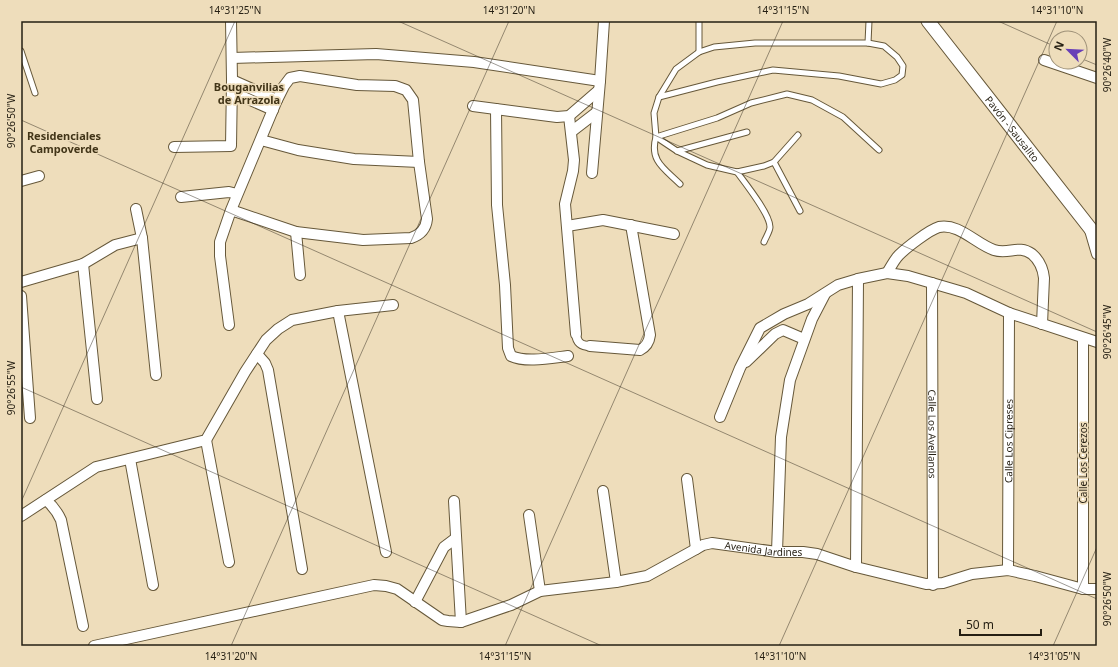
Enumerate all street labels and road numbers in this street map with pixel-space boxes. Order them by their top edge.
street label: Pavón - Sausalito [982,93,1043,165]
street label: Calle Los Avellanos [925,389,940,479]
street label: Calle Los Cipreses [1001,399,1016,483]
street label: Calle Los Cerezos [1076,422,1090,503]
street label: Avenida Jardines [724,538,802,559]

